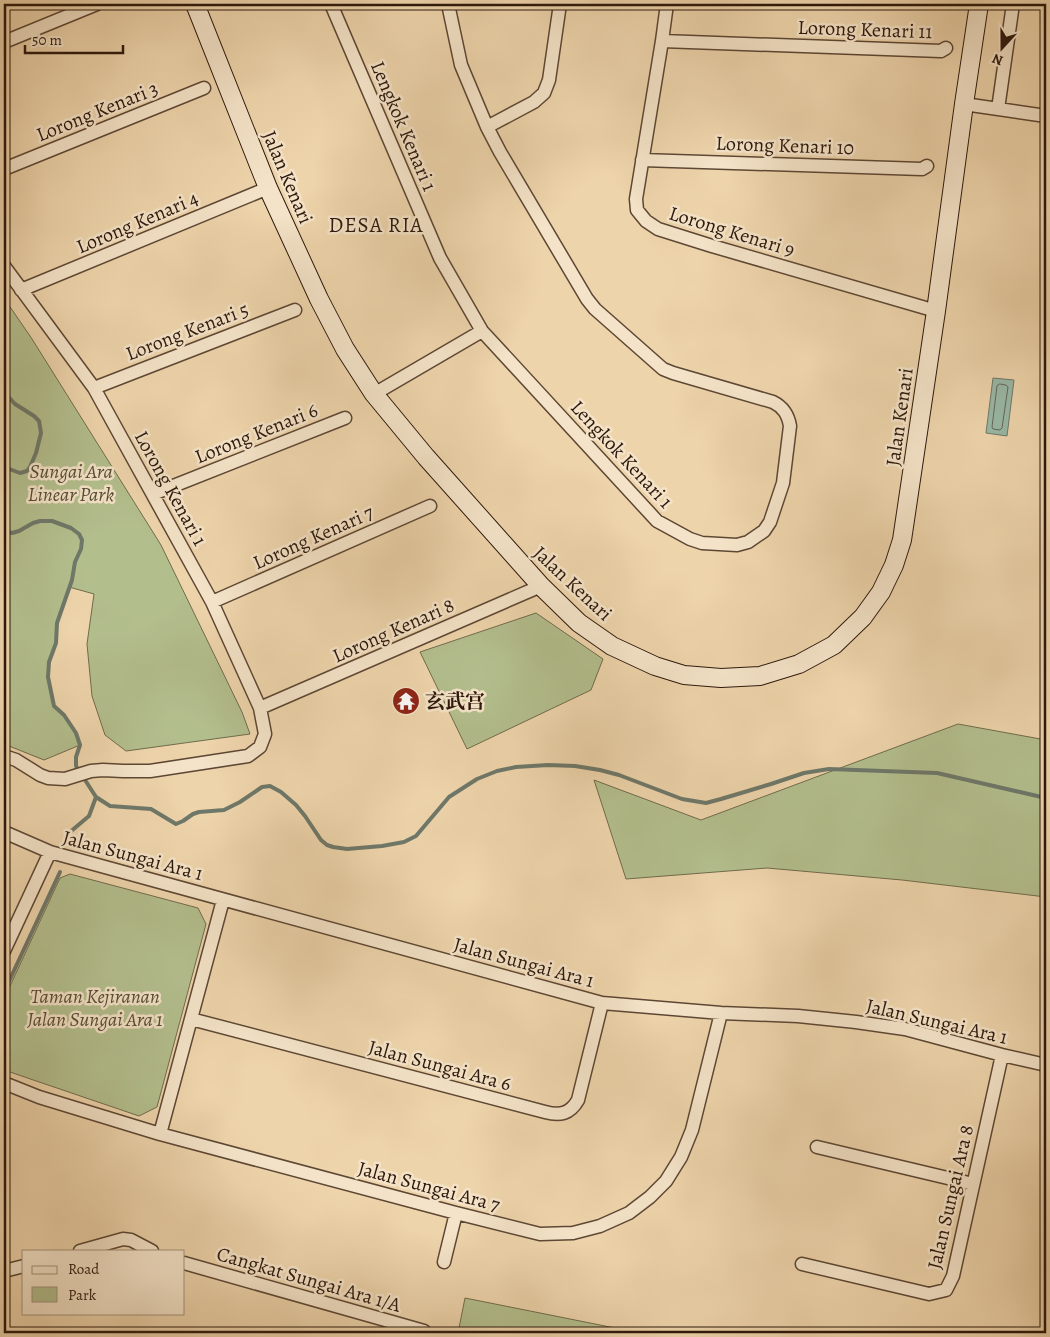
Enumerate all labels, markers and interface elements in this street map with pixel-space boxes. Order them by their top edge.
street label: Lorong Kenari 11 [797,14,933,45]
scale bar [25,22,122,54]
north arrow [978,22,1028,72]
text: 50 m [32,30,62,50]
text: N [989,49,1006,70]
street label: Lengkok Kenari 1 [364,57,443,195]
street label: Lorong Kenari 3 [32,75,162,148]
street label: Jalan Kenari [256,126,319,228]
street label: Lorong Kenari 10 [715,130,855,161]
street label: Lorong Kenari 4 [72,185,202,260]
street label: Lorong Kenari 9 [666,200,798,263]
district label: DESA RIA [328,211,424,239]
street label: Lorong Kenari 5 [122,296,252,367]
street label: Jalan Kenari [879,366,920,468]
street label: Lengkok Kenari 1 [564,394,679,514]
street label: Lorong Kenari 6 [191,397,322,470]
street label: Lorong Kenari 1 [128,426,213,551]
park label: Sungai Ara Linear Park [28,458,114,508]
street label: Lorong Kenari 7 [249,499,378,576]
street label: Jalan Kenari [527,540,618,627]
street label: Lorong Kenari 8 [328,592,458,669]
temple icon: 玄武宫 [391,686,421,716]
place label: 玄武宫 [425,688,485,715]
street label: Jalan Sungai Ara 1 [60,824,206,887]
street label: Jalan Sungai Ara 1 [451,931,597,994]
park label: Taman Kejiranan Jalan Sungai Ara 1 [26,983,163,1033]
street label: Jalan Sungai Ara 1 [864,992,1010,1051]
street label: Jalan Sungai Ara 6 [366,1033,514,1098]
street label: Jalan Sungai Ara 8 [921,1122,980,1272]
street label: Jalan Sungai Ara 7 [355,1155,503,1219]
street label: Cangkat Sungai Ara 1/A [214,1240,404,1319]
legend [22,1250,185,1314]
text: Road [68,1259,100,1279]
text: Park [68,1285,97,1305]

